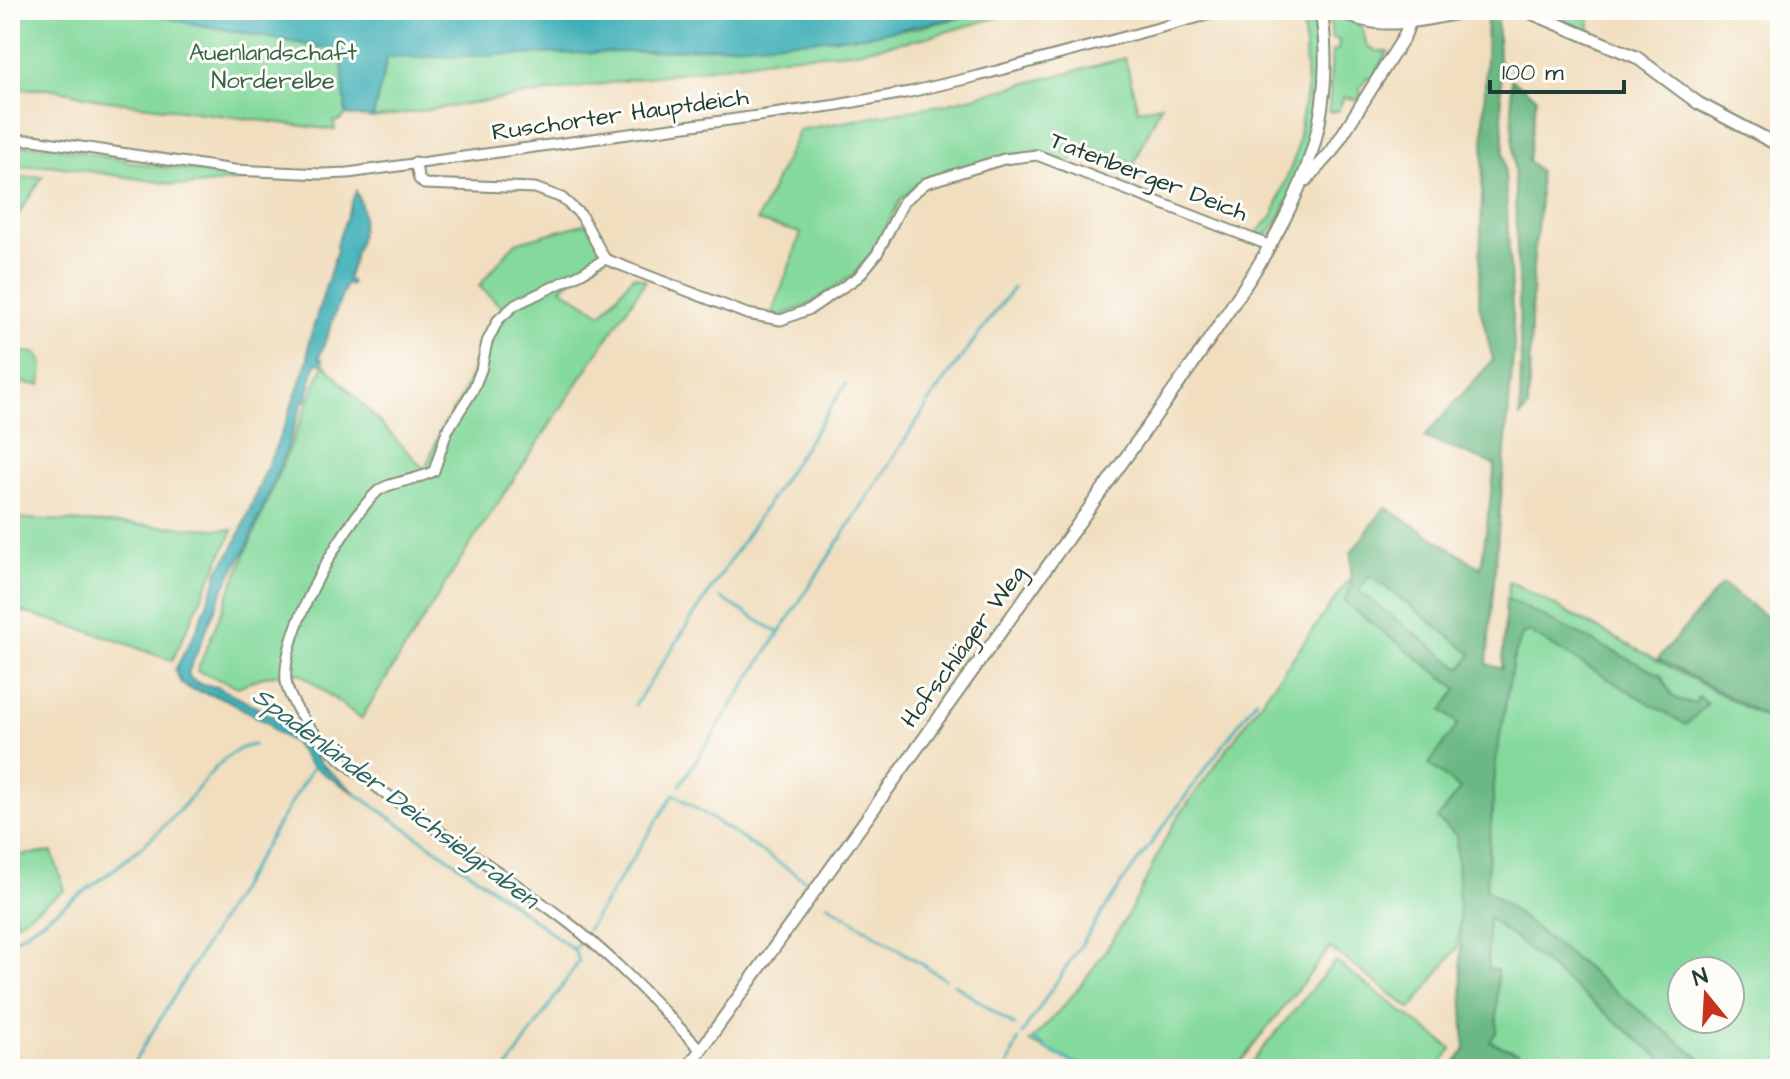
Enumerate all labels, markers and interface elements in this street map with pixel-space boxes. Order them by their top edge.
park label: Auenlandschaft Norderelbe [189,36,357,98]
scale bar [1490,44,1624,94]
text: 100 m [1502,56,1564,90]
street label: Ruschorter Hauptdeich [490,80,751,150]
street label: Tatenberger Deich [1045,124,1252,231]
street label: Hofschläger Weg [893,558,1035,735]
water label: Spadenländer Deichsielgraben [245,678,547,919]
north arrow [1666,955,1746,1035]
text: N [1689,960,1712,994]

